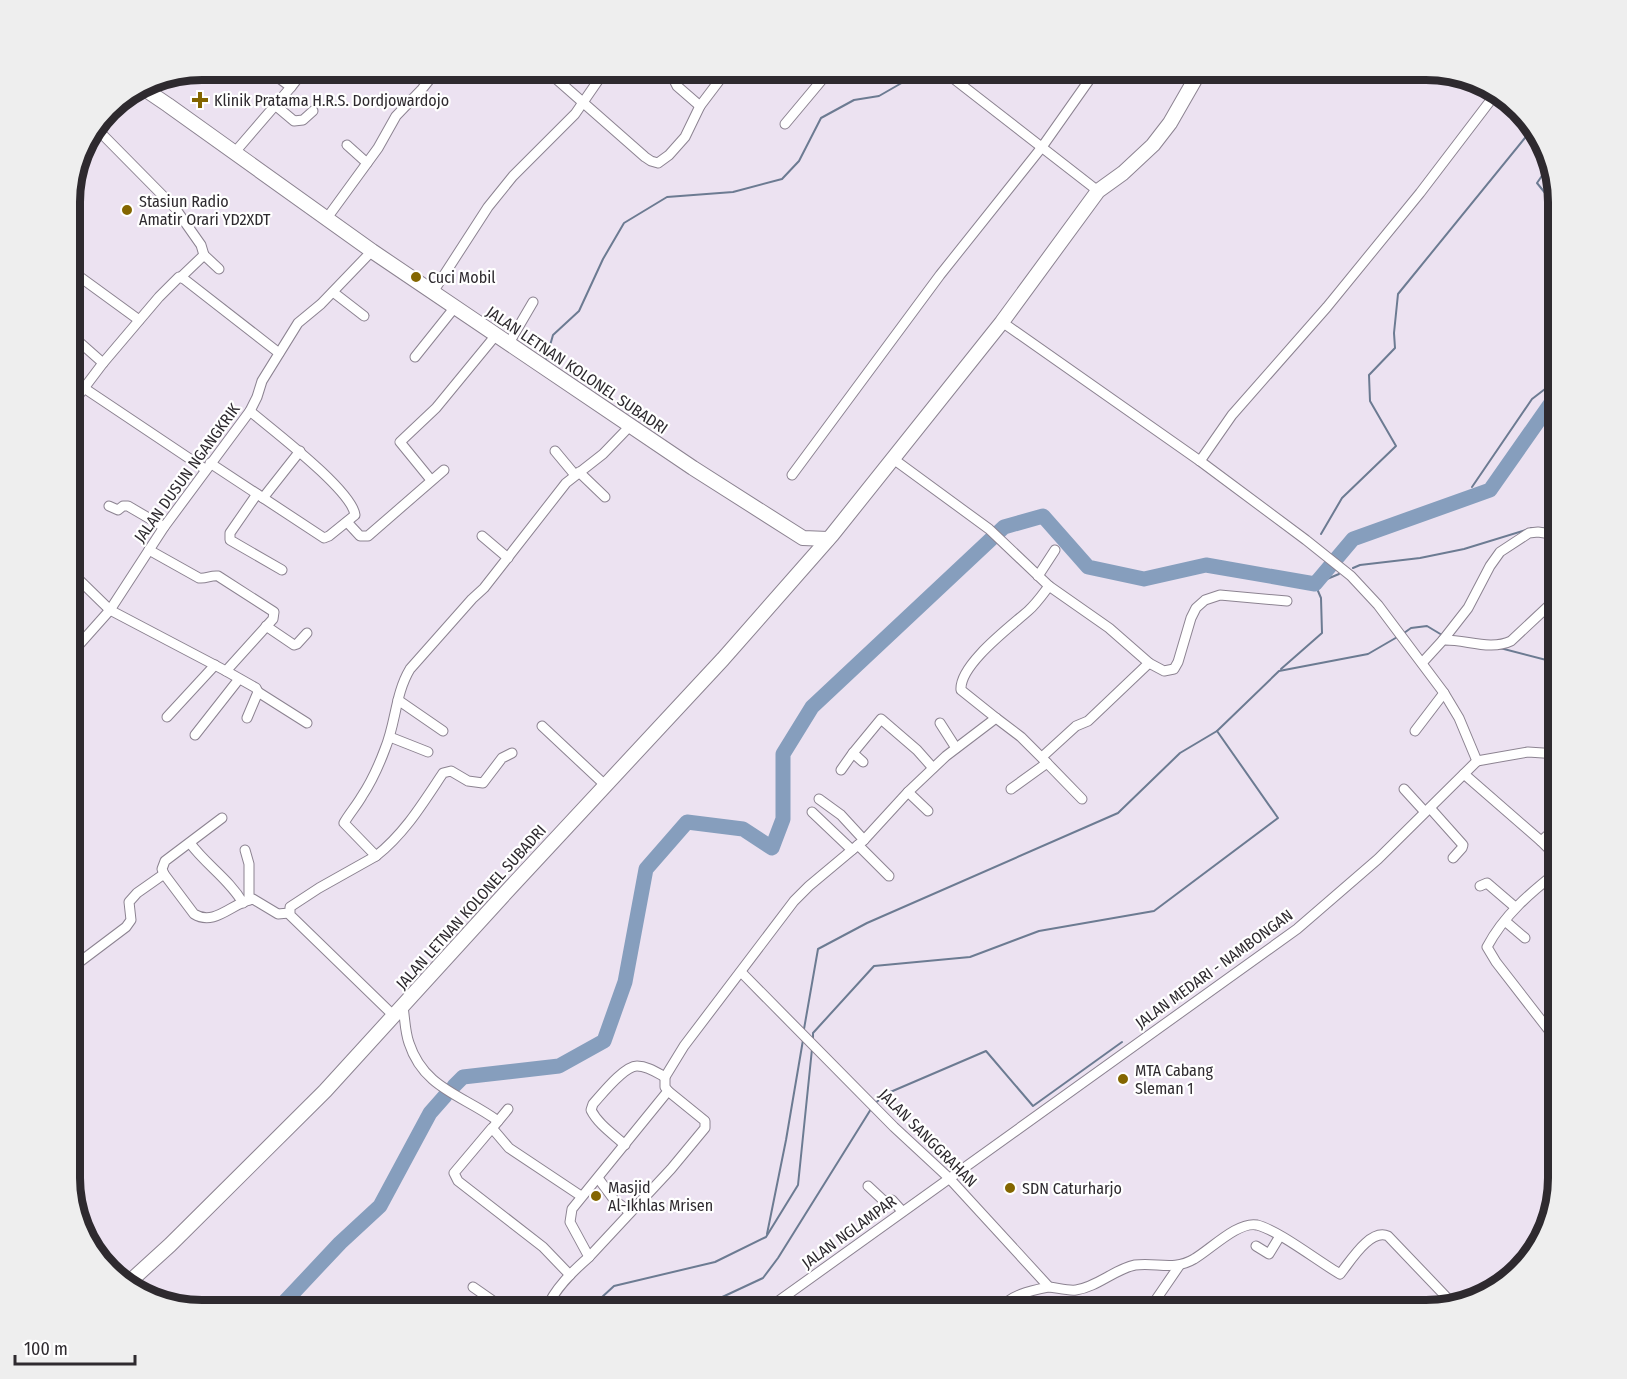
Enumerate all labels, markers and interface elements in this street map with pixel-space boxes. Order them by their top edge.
marker: Klinik Pratama H.R.S. Dordjowardojo [191,91,209,109]
place label: Klinik Pratama H.R.S. Dordjowardojo [214,91,449,110]
place label: Stasiun Radio Amatir Orari YD2XDT [139,192,271,229]
marker: Stasiun Radio Amatir Orari YD2XDT [120,203,134,217]
place label: Cuci Mobil [428,268,495,287]
marker: Cuci Mobil [409,270,423,284]
street label: JALAN LETNAN KOLONEL SUBADRI [483,302,671,438]
street label: JALAN DUSUN NGANGKRIK [130,399,244,546]
street label: JALAN LETNAN KOLONEL SUBADRI [392,821,550,993]
street label: JALAN MEDARI - NAMBONGAN [1132,906,1296,1032]
place label: MTA Cabang Sleman 1 [1135,1061,1213,1098]
marker: MTA Cabang Sleman 1 [1116,1072,1130,1086]
street label: JALAN SANGGRAHAN [875,1085,981,1191]
place label: Masjid Al-Ikhlas Mrisen [608,1178,713,1215]
place label: SDN Caturharjo [1022,1179,1122,1198]
marker: SDN Caturharjo [1003,1181,1017,1195]
marker: Masjid Al-Ikhlas Mrisen [589,1189,603,1203]
street label: JALAN NGLAMPAR [798,1191,900,1273]
scale bar [15,1328,135,1366]
text: 100 m [24,1338,68,1360]

